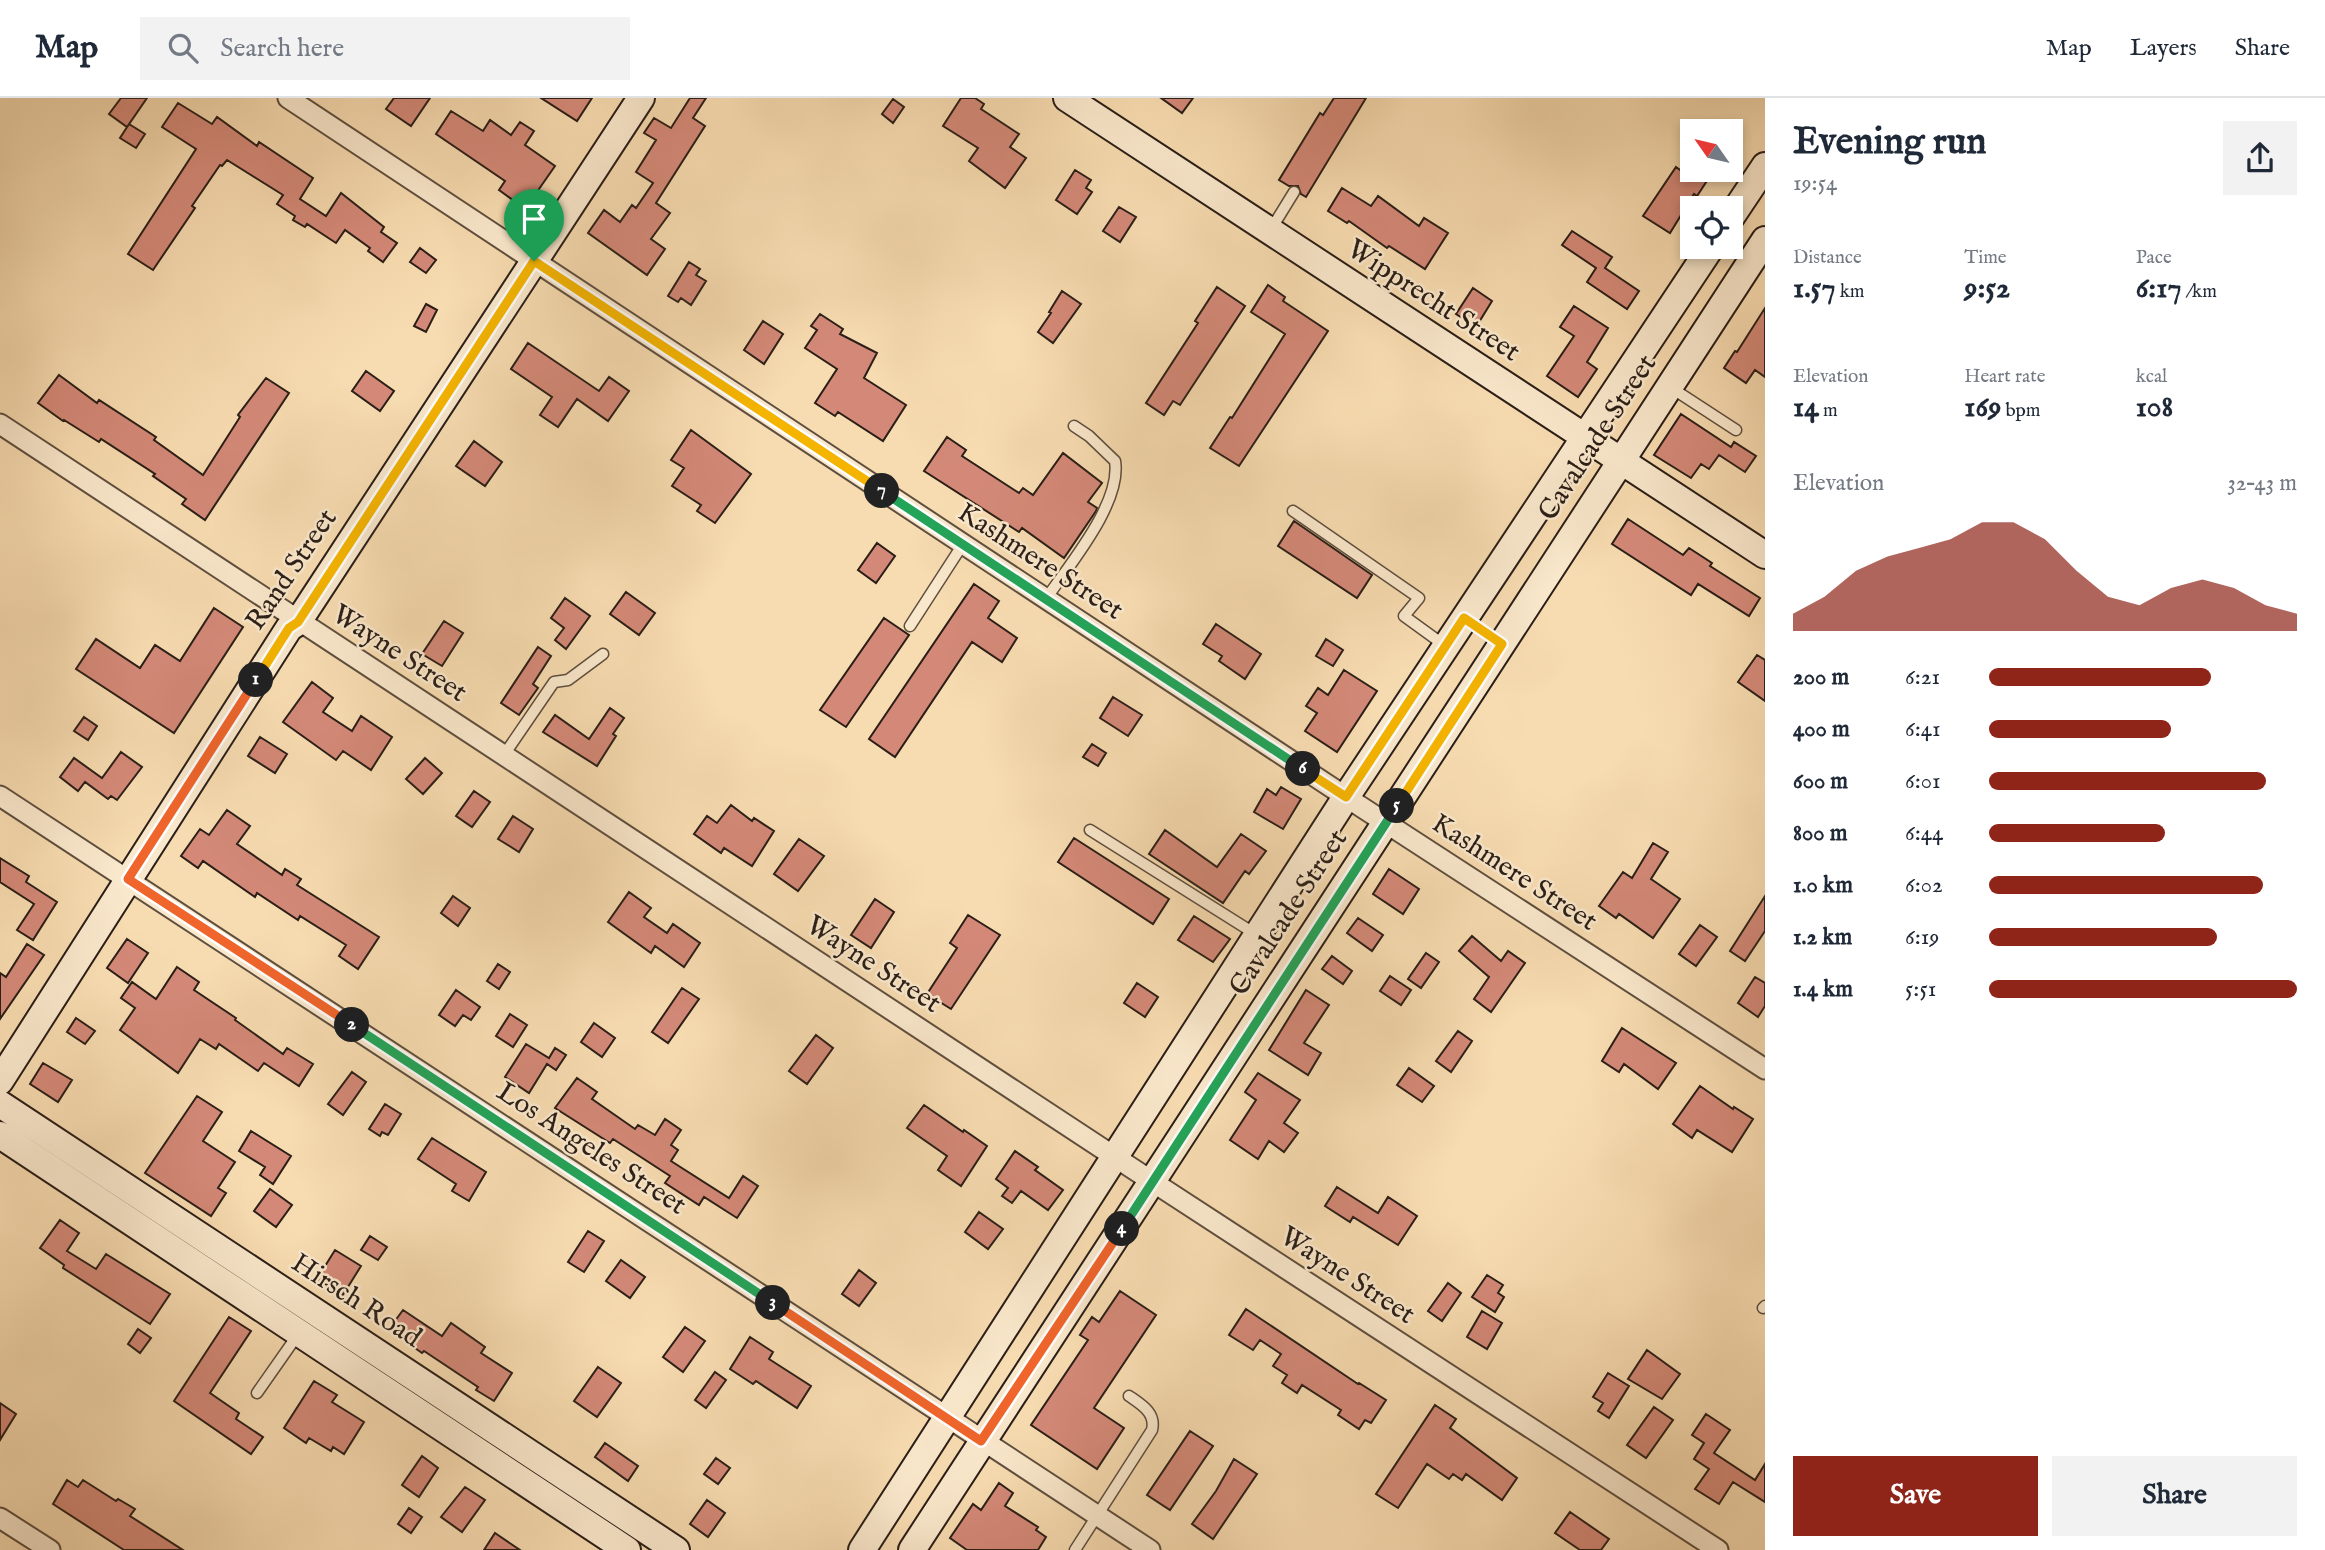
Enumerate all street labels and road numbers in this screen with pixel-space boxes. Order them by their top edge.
street label: Wipprecht Street [1340,232,1527,370]
street label: Cavalcade Street [1531,348,1665,528]
street label: Kashmere Street [951,496,1130,629]
street label: Rand Street [239,502,346,637]
street label: Wayne Street [325,597,473,711]
street label: Kashmere Street [1425,807,1604,940]
street label: Cavalcade Street [1222,823,1356,1003]
street label: Wayne Street [799,908,947,1022]
street label: Los Angeles Street [490,1075,693,1224]
street label: Wayne Street [1273,1219,1421,1333]
street label: Hirsch Road [284,1246,428,1356]

